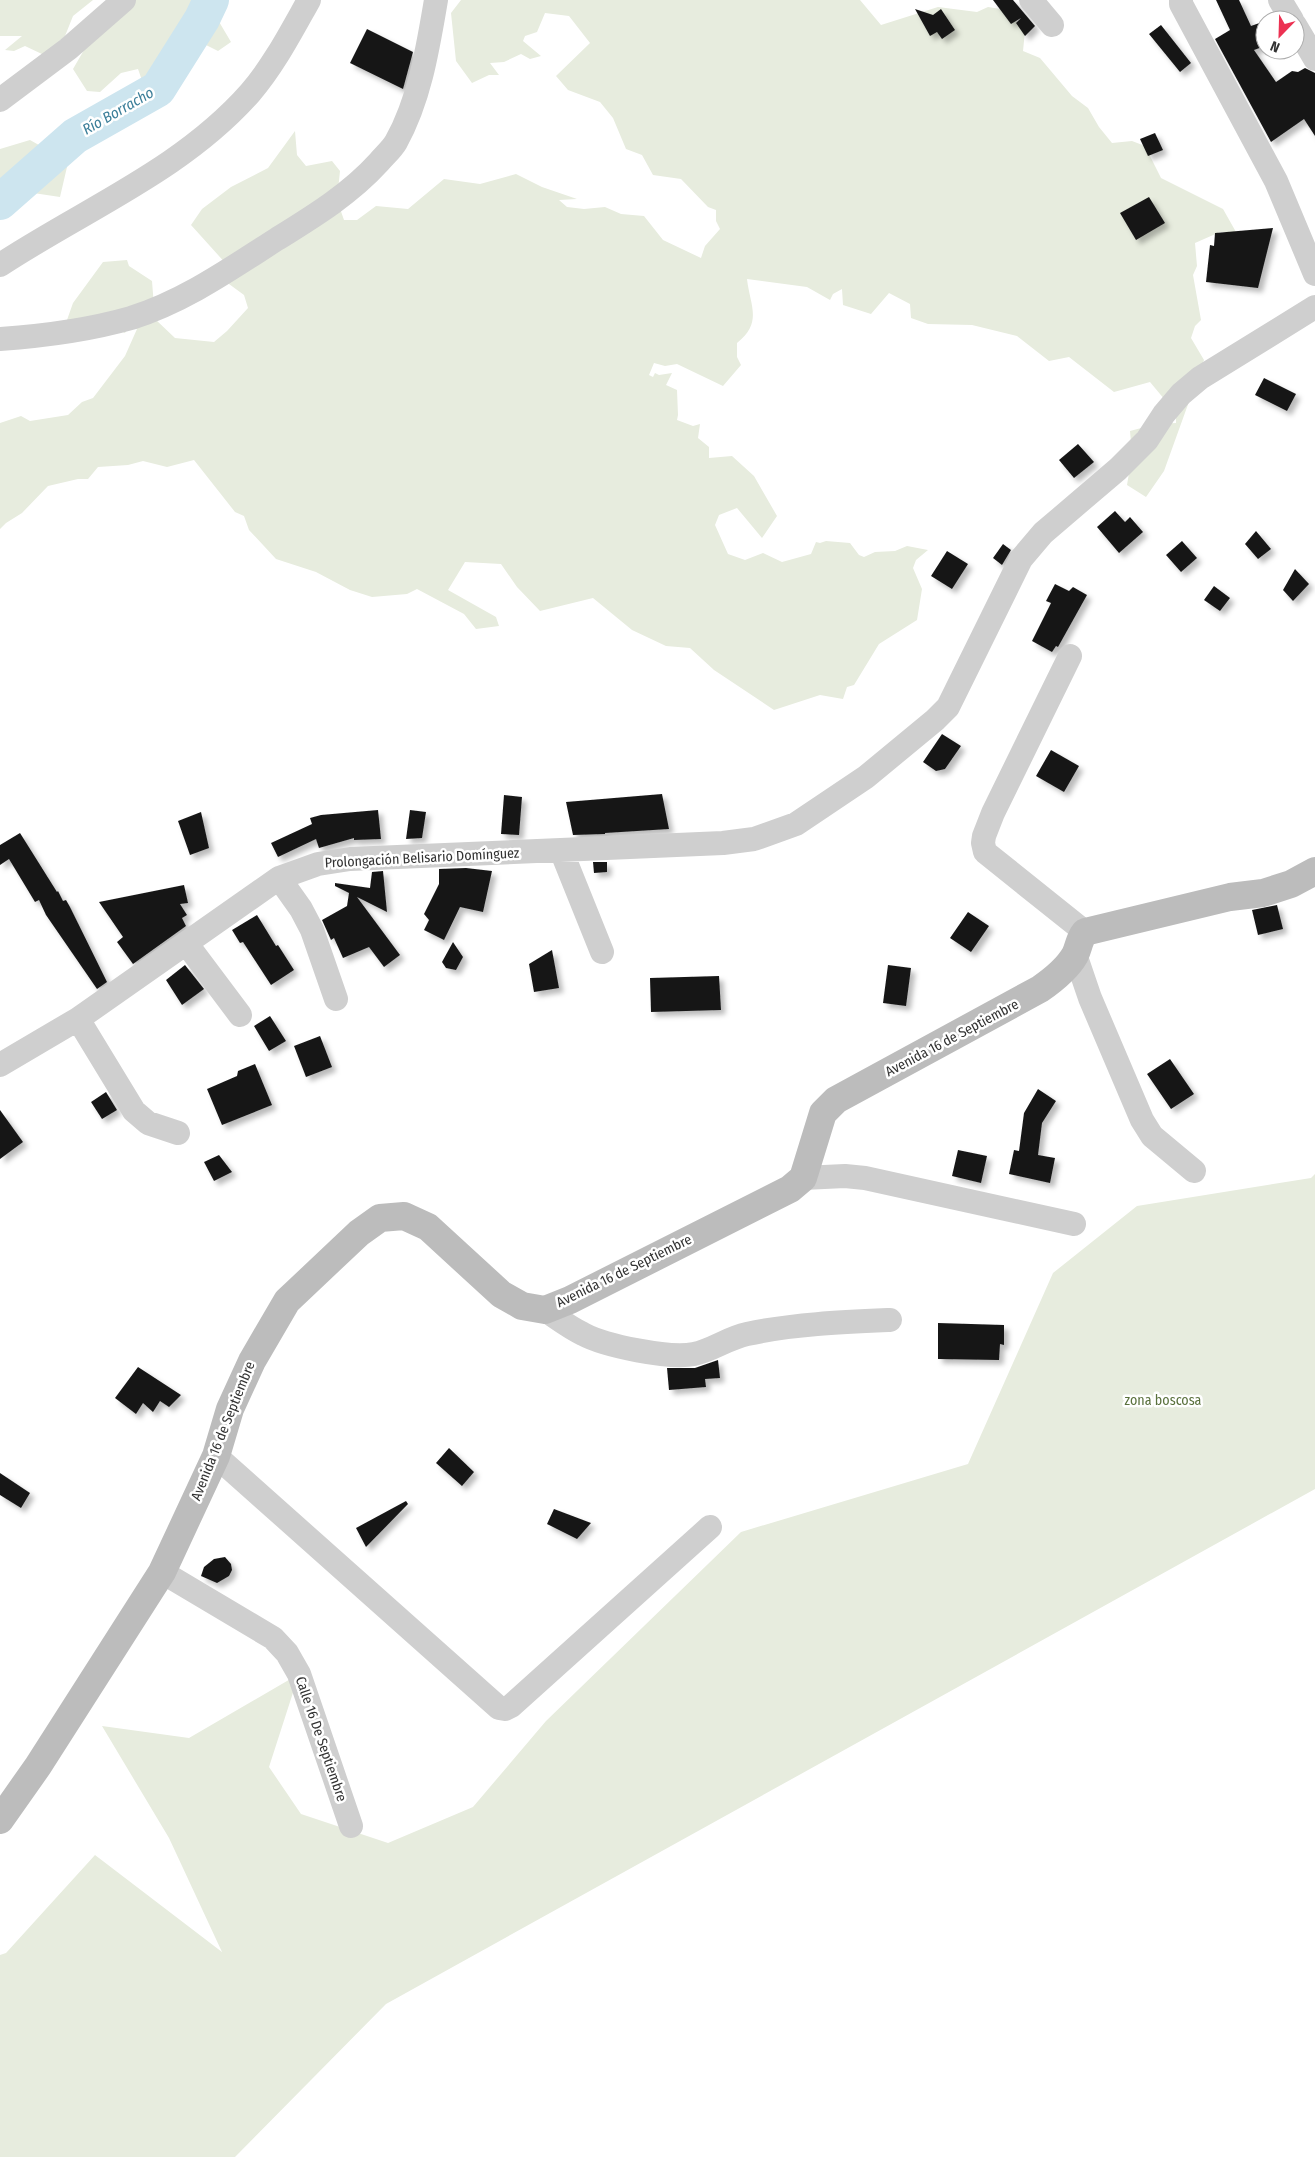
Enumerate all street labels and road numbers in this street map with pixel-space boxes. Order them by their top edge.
street label: Prolongación Belisario Domínguez [324,844,520,872]
street label: Avenida 16 de Septiembre [883,996,1022,1080]
street label: Avenida 16 de Septiembre [554,1231,694,1311]
street label: Avenida 16 de Septiembre [187,1359,259,1503]
street label: Calle 16 De Septiembre [292,1674,350,1804]

